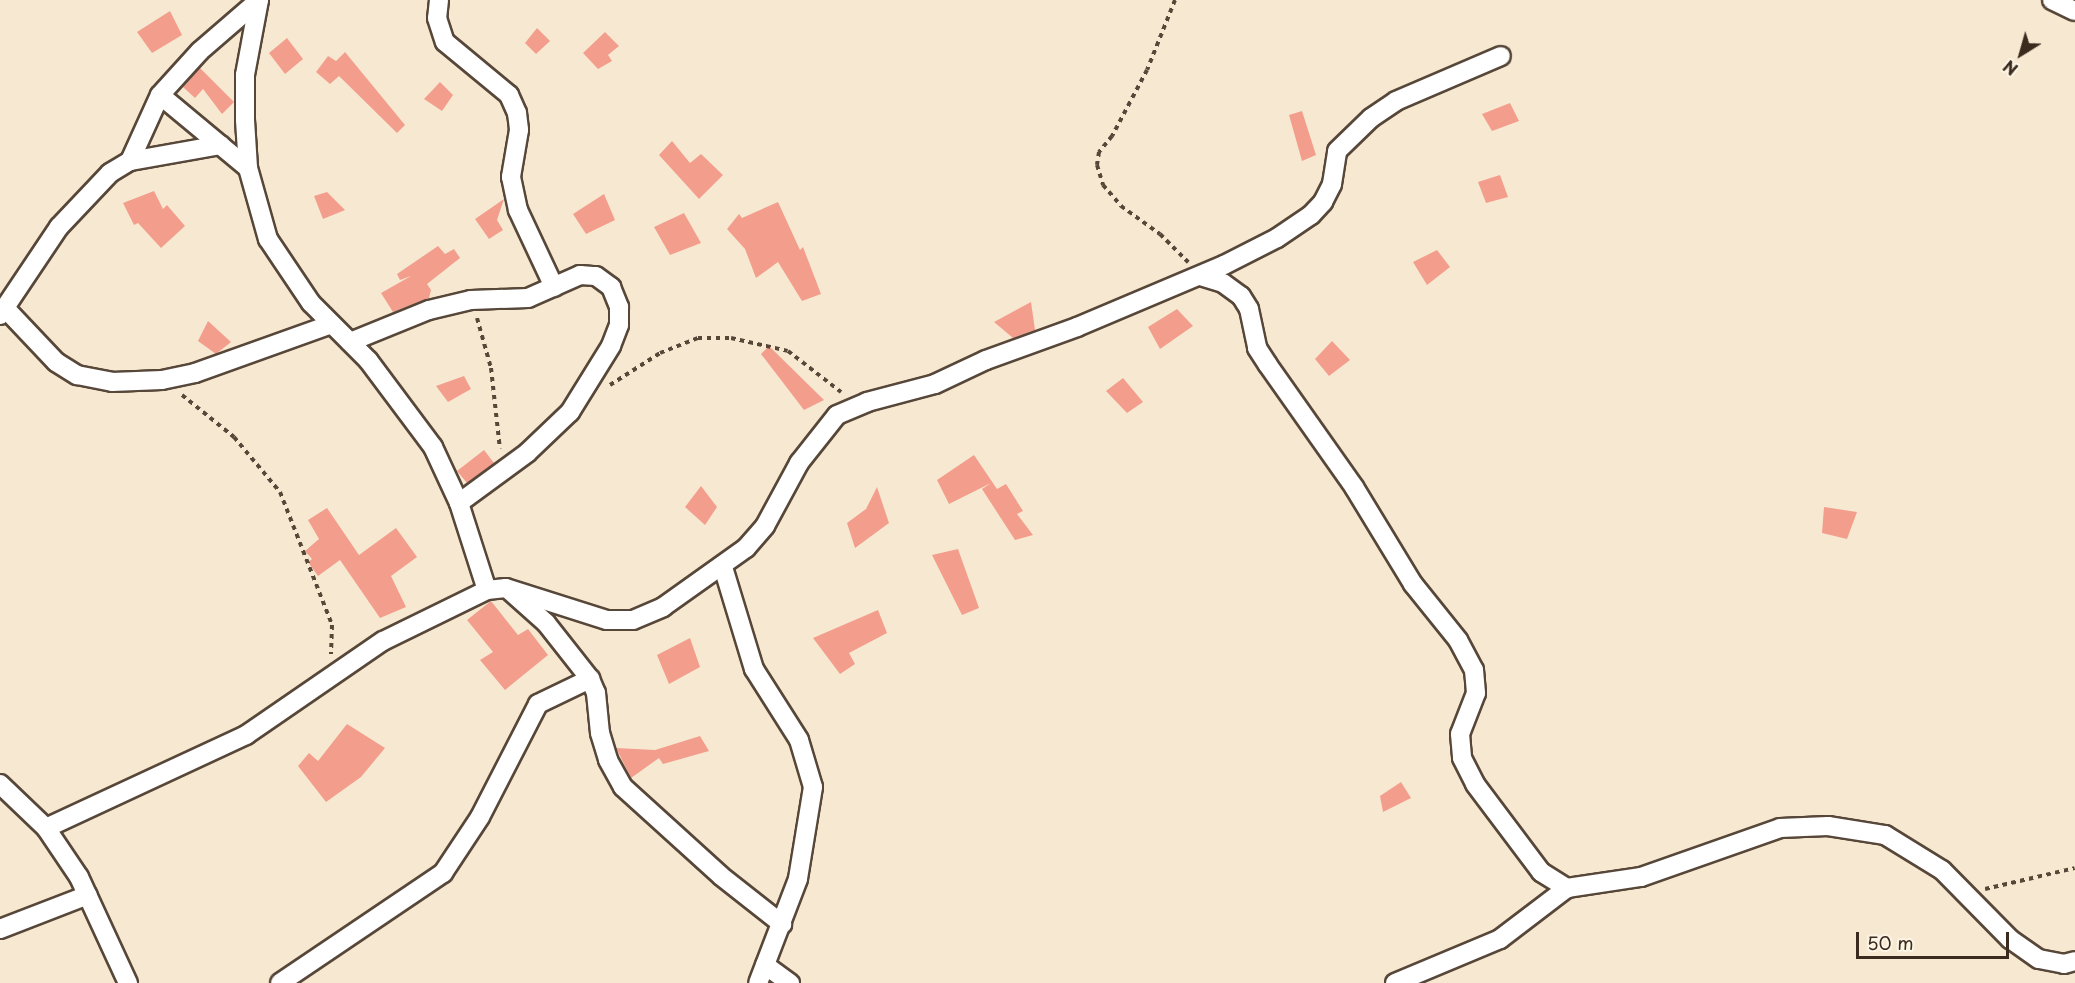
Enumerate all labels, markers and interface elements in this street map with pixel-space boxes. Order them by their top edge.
north arrow [1991,24,2051,84]
text: N [1998,55,2022,82]
scale bar [1859,920,2012,958]
text: 50 m [1867,929,1914,956]

